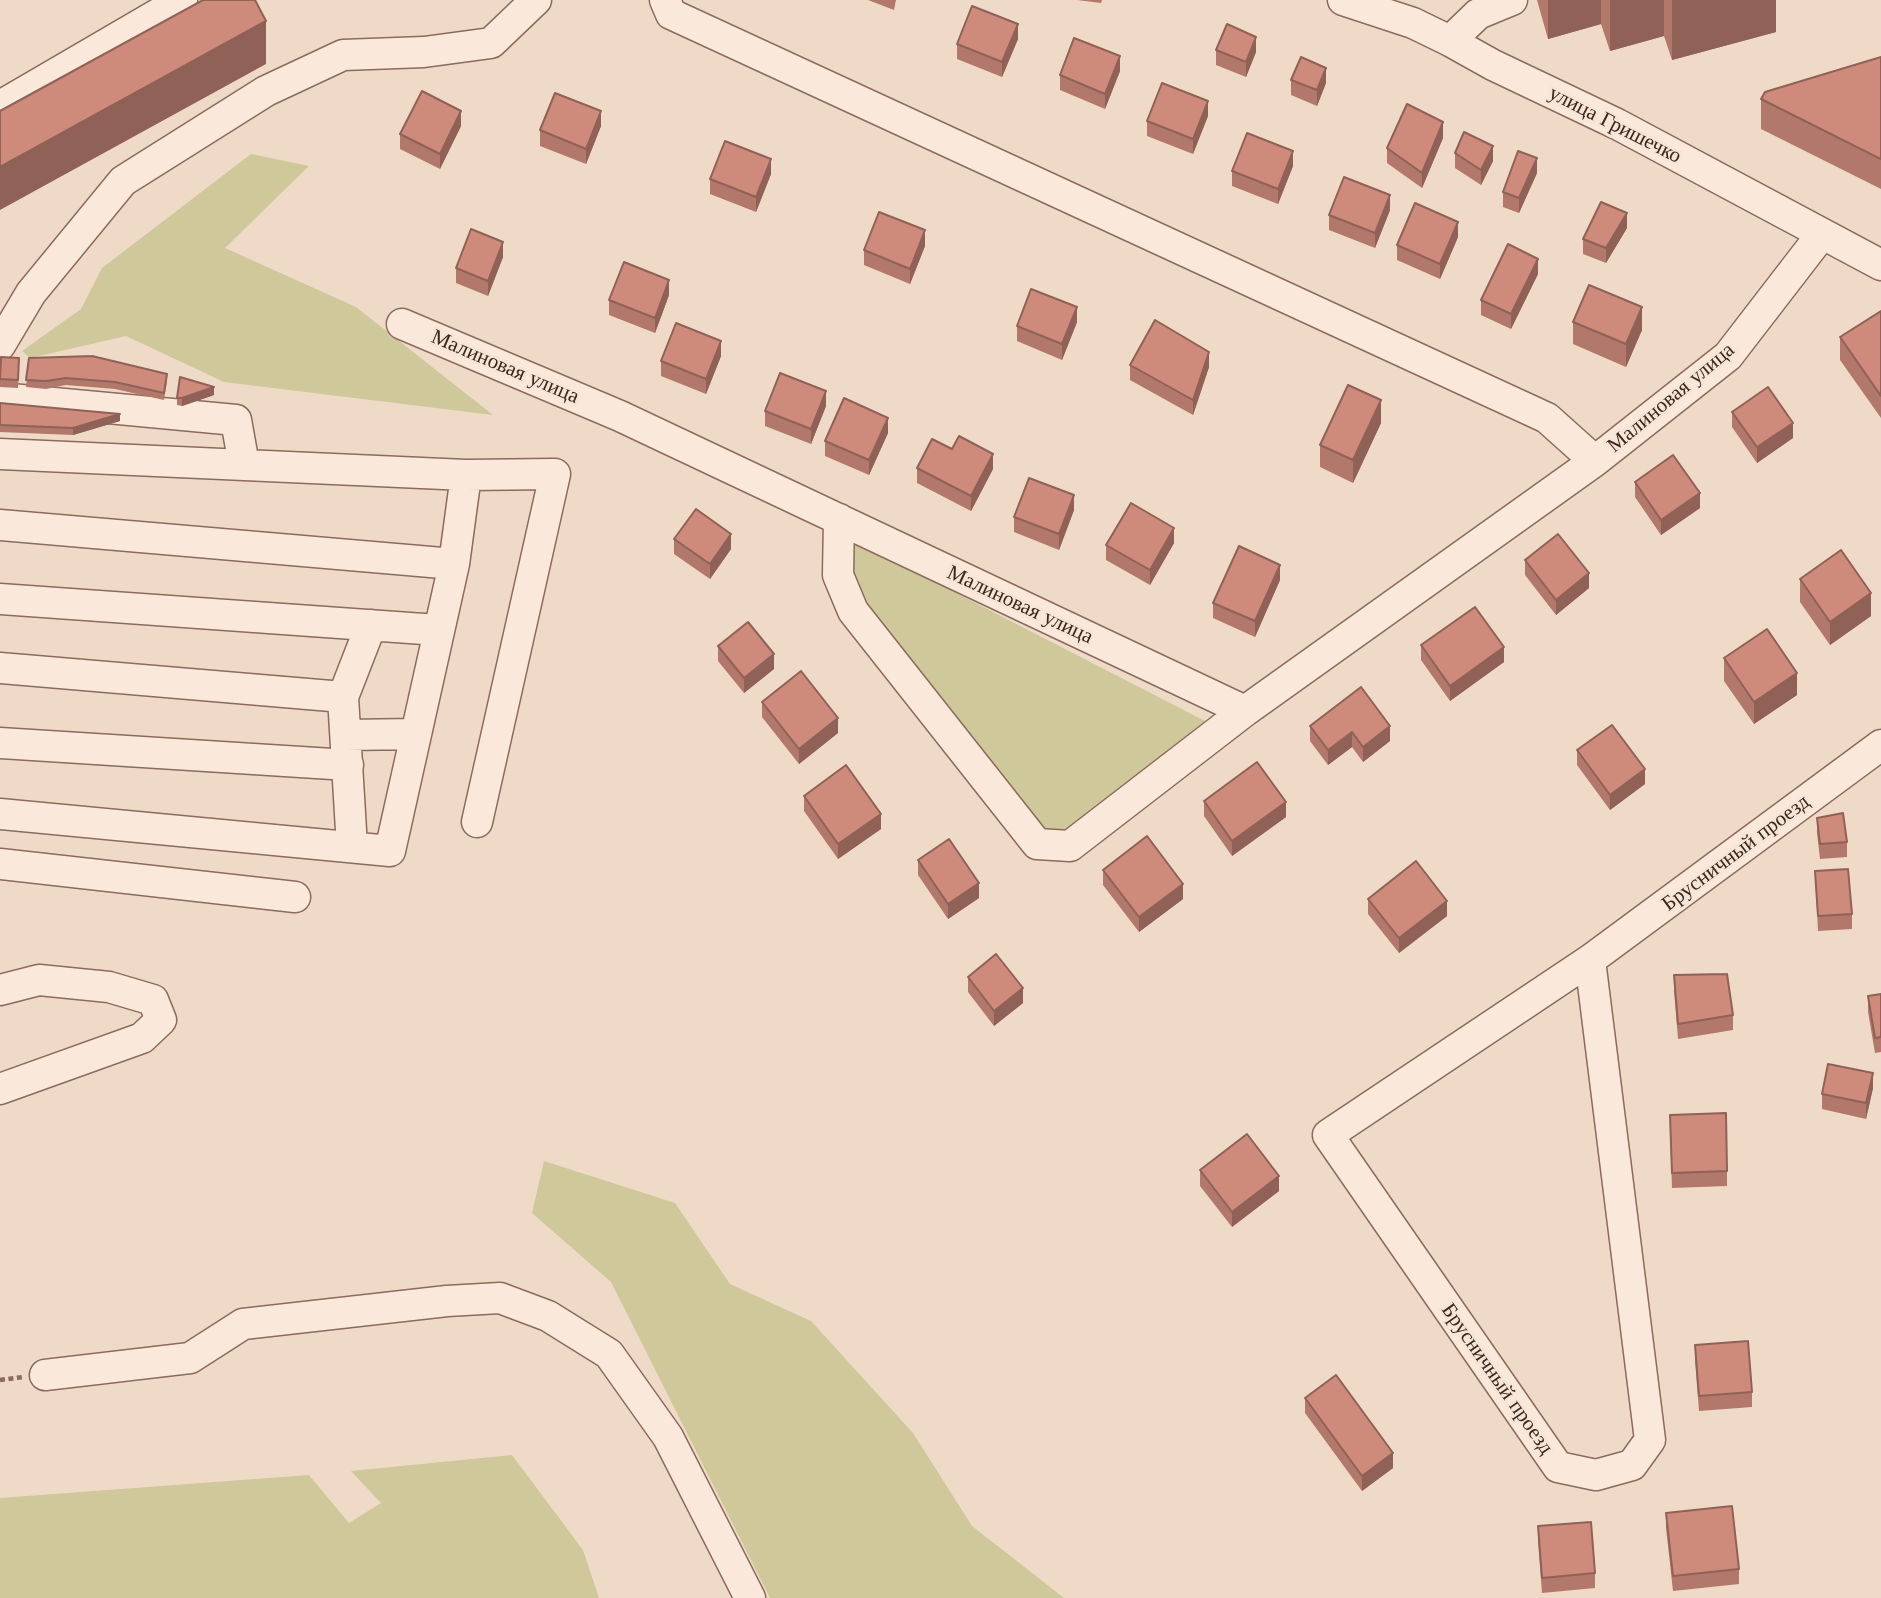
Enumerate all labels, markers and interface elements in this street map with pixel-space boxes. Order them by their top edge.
street label: улица Гришечко [1544,81,1686,169]
street label: Малиновая улица [427,325,583,409]
street label: Малиновая улица [1602,338,1740,458]
street label: Малиновая улица [943,560,1097,650]
street label: Брусничный проезд [1657,789,1815,917]
street label: Брусничный проезд [1436,1299,1558,1459]

